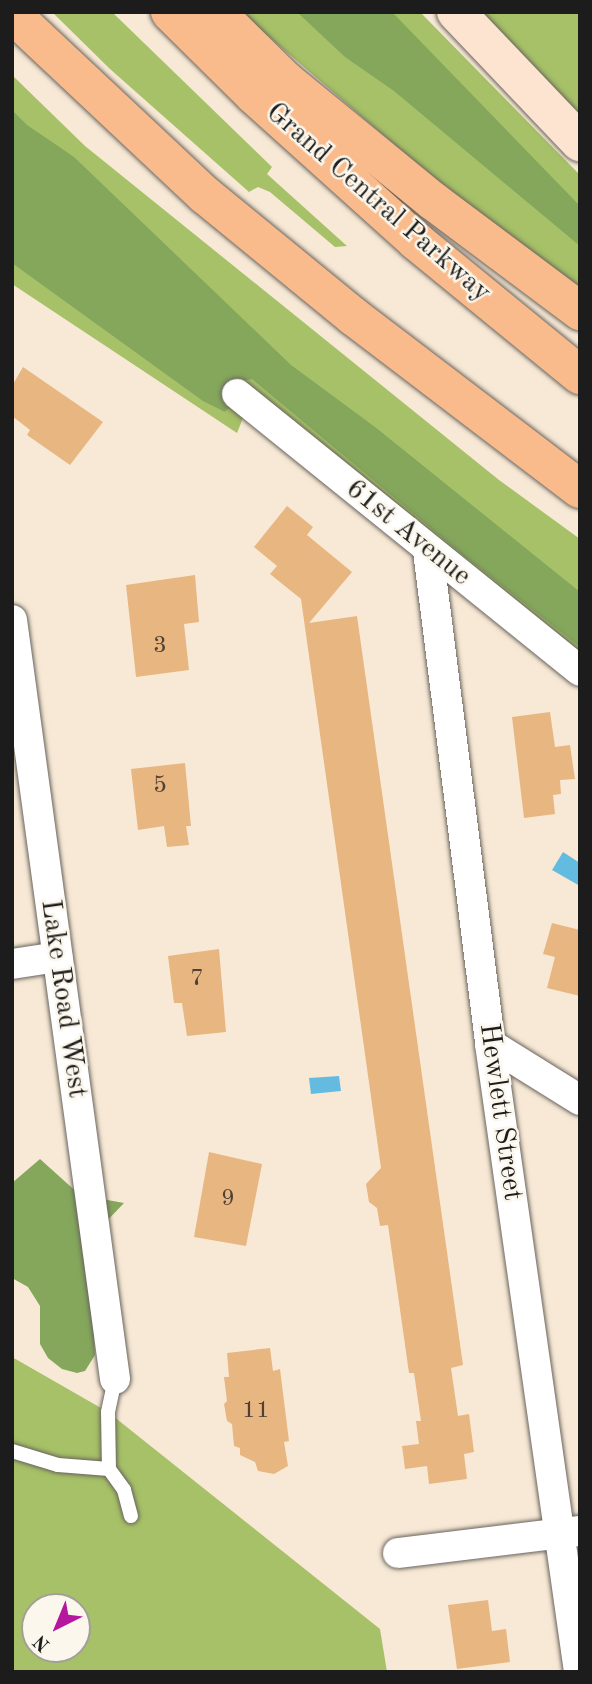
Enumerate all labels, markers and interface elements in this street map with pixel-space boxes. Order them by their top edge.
street label: Grand Central Parkway [259,96,497,310]
street label: 61st Avenue [339,472,477,594]
house number: 3 [153,633,167,661]
house number: 5 [153,773,167,801]
street label: Lake Road West [32,898,94,1100]
house number: 7 [190,966,204,994]
street label: Hewlett Street [471,1021,529,1203]
house number: 9 [221,1186,235,1214]
house number: 11 [242,1398,270,1426]
north arrow [21,1593,91,1663]
text: N [31,1630,54,1654]

